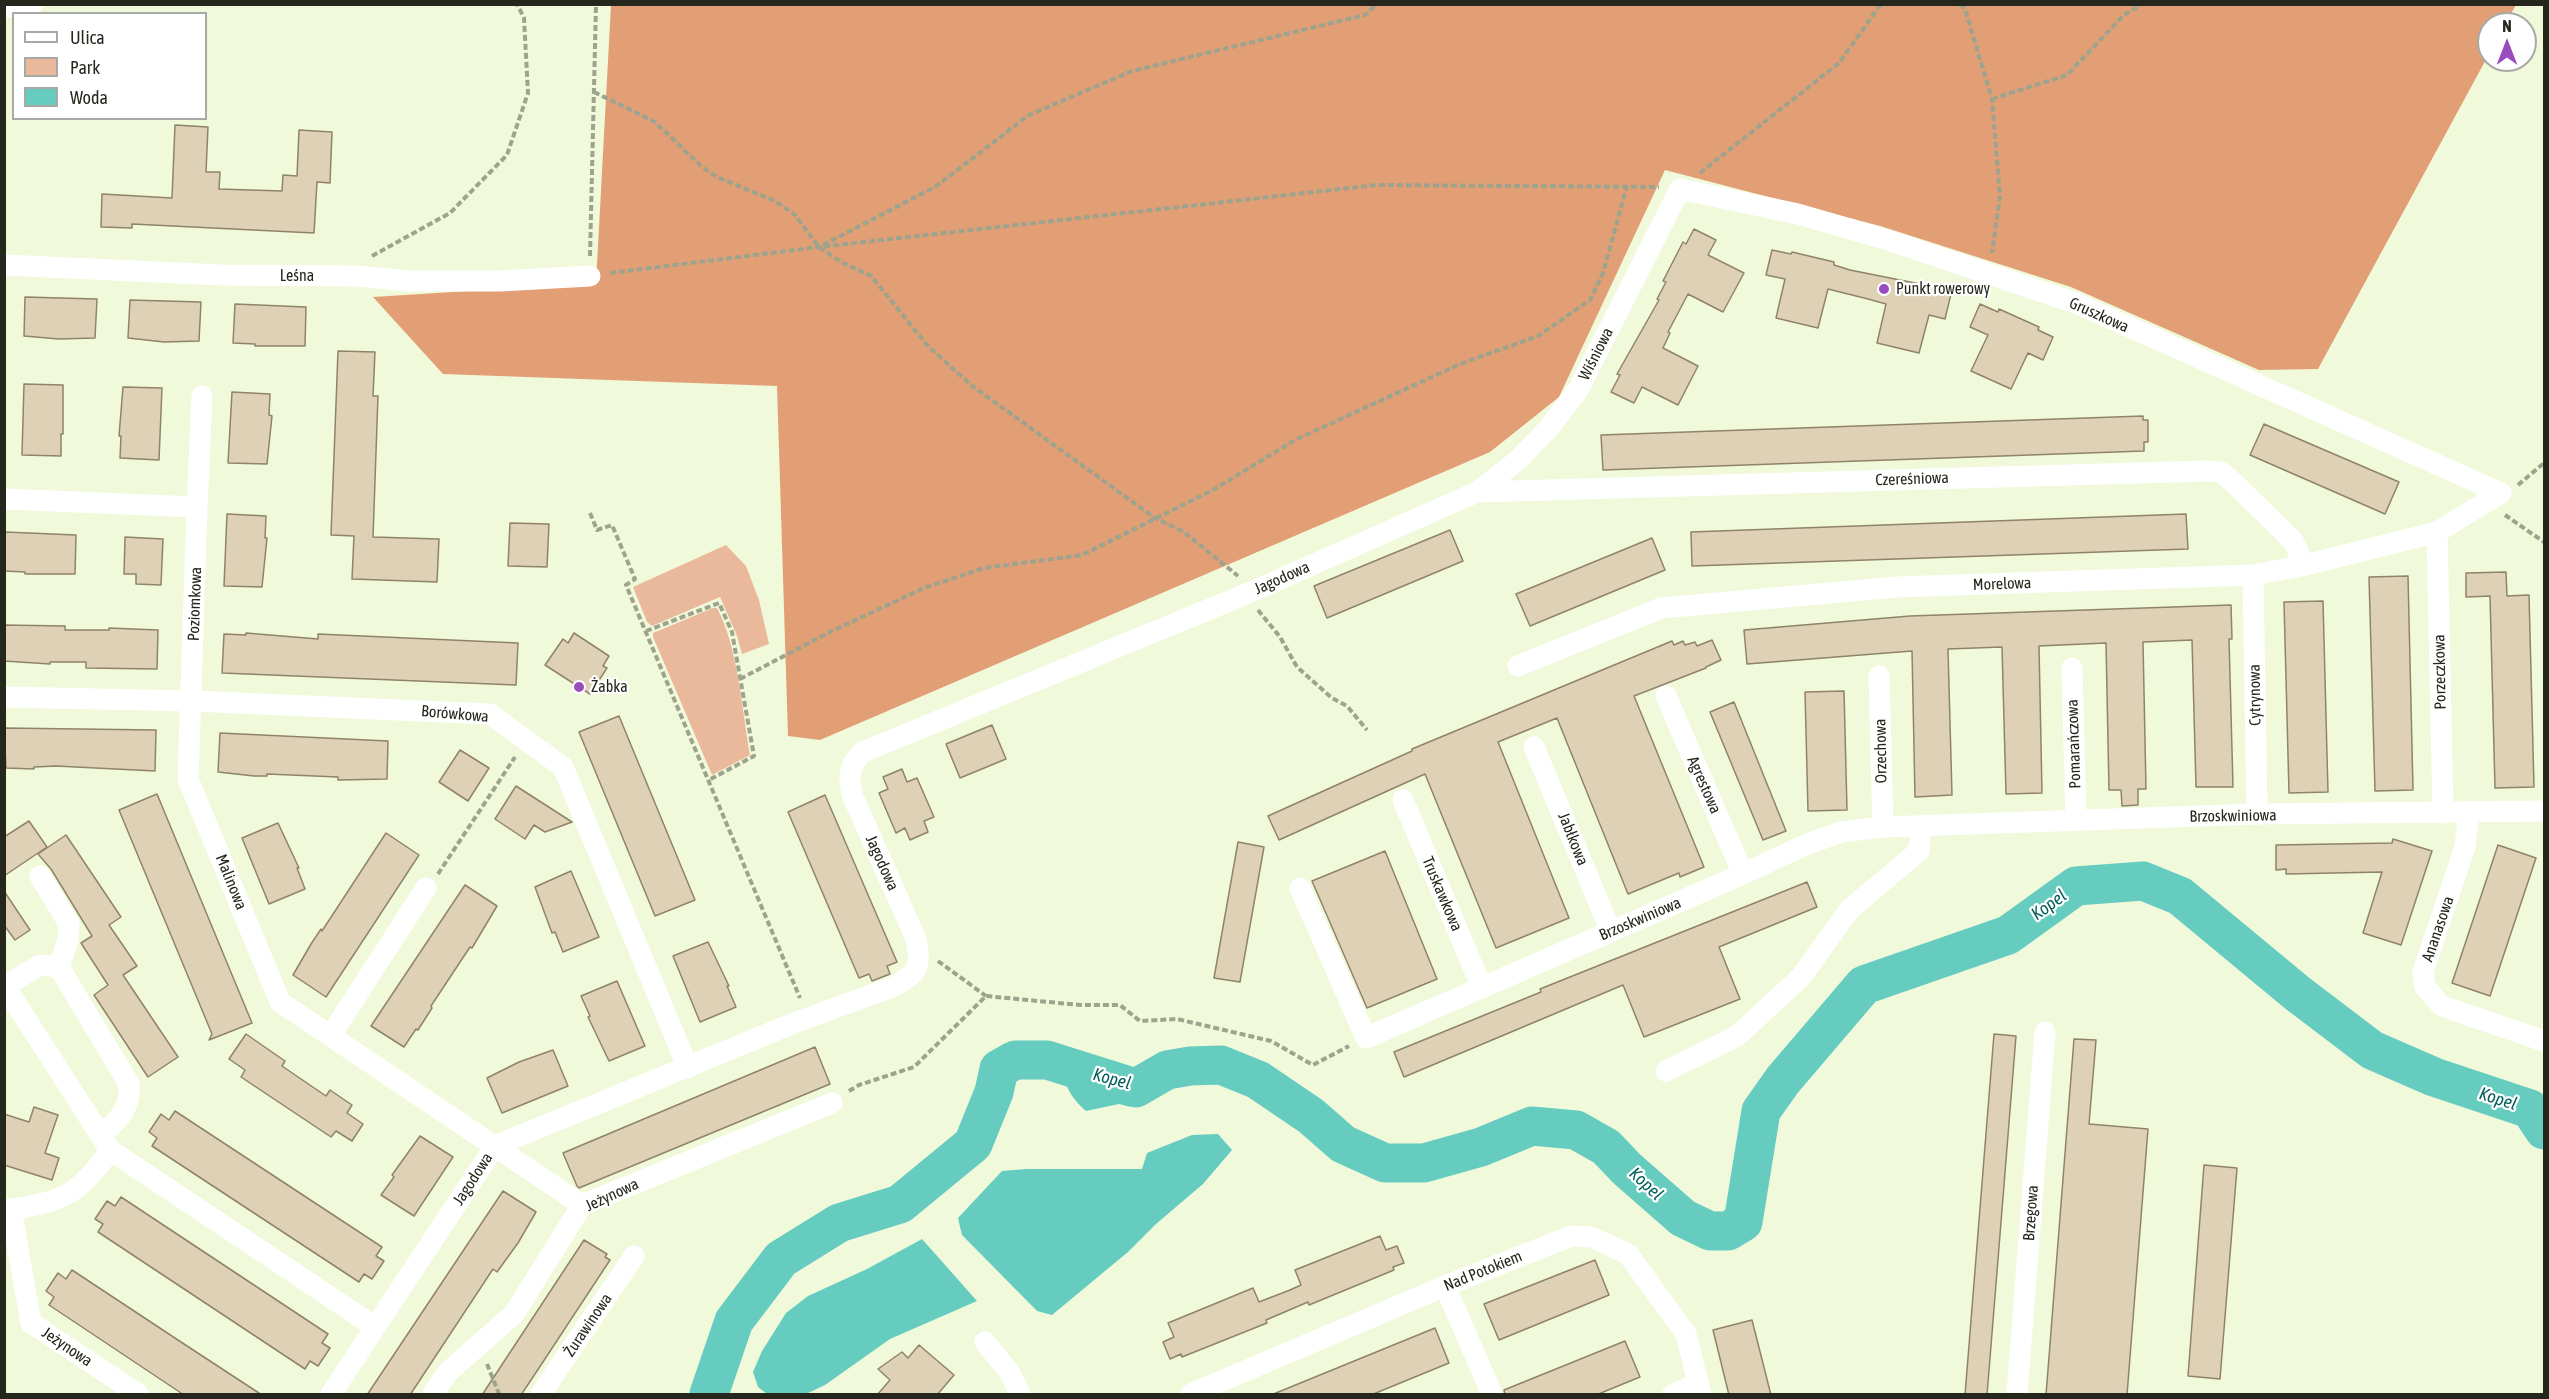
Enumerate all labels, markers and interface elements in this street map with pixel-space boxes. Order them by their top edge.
legend [12,12,207,120]
north arrow [2477,12,2537,72]
text: N [2502,17,2512,35]
text: Ulica [70,27,105,48]
text: Park [70,57,100,78]
text: Woda [70,87,108,108]
street label: Leśna [280,266,314,286]
place label: Punkt rowerowy [1896,279,1990,299]
marker: Punkt rowerowy [1877,282,1891,296]
street label: Gruszkowa [2066,293,2132,337]
street label: Wiśniowa [1575,324,1617,384]
street label: Czereśniowa [1875,468,1949,490]
street label: Jagodowa [1251,557,1313,599]
street label: Poziomkowa [184,566,206,642]
street label: Morelowa [1972,573,2032,595]
street label: Porzeczkowa [2430,634,2450,710]
street label: Cytrynowa [2245,664,2265,726]
place label: Żabka [591,677,628,697]
marker: Żabka [572,680,586,694]
street label: Pomarańczowa [2063,699,2085,789]
street label: Borówkowa [420,701,490,727]
street label: Orzechowa [1871,718,1891,784]
street label: Agrestowa [1683,753,1725,817]
street label: Brzoskwiniowa [2189,806,2277,826]
street label: Jabłkowa [1554,810,1592,868]
street label: Jagodowa [861,832,903,894]
street label: Malinowa [211,852,251,912]
street label: Truskawkowa [1418,854,1466,934]
water label: Kopel [2027,885,2071,925]
street label: Brzoskwiniowa [1596,893,1684,945]
street label: Ananasowa [2418,894,2458,964]
water label: Kopel [1091,1064,1133,1094]
water label: Kopel [2476,1083,2520,1115]
street label: Jagodowa [449,1149,497,1209]
water label: Kopel [1625,1163,1667,1205]
street label: Jeżynowa [582,1174,642,1216]
street label: Brzegowa [2019,1184,2043,1242]
street label: Nad Potokiem [1441,1247,1525,1295]
street label: Żurawinowa [560,1290,616,1360]
street label: Jeżynowa [38,1323,96,1371]

